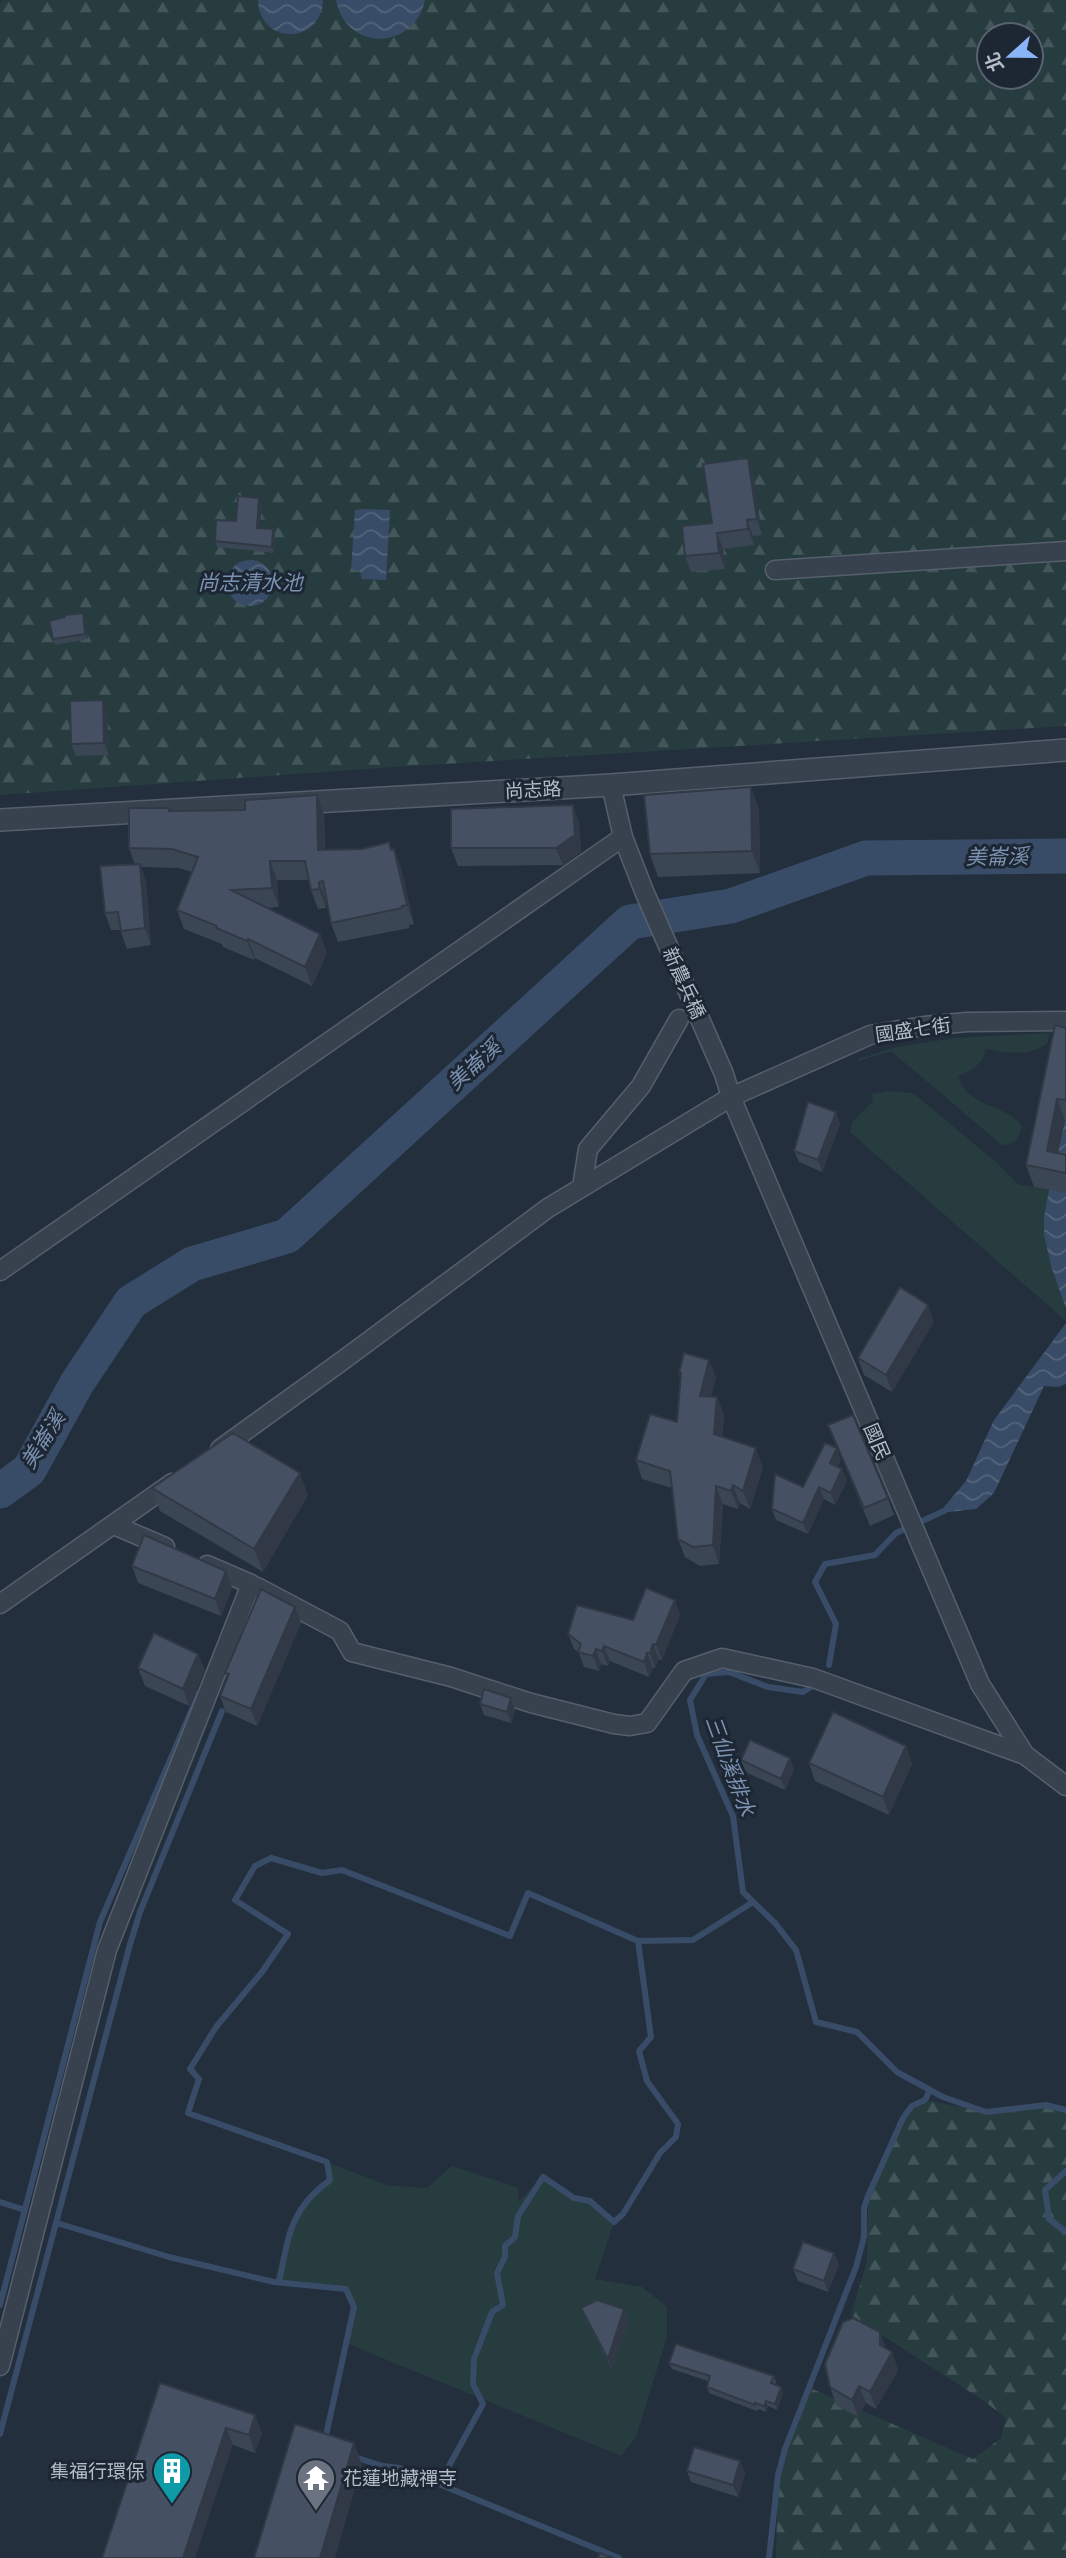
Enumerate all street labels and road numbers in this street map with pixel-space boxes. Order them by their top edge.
street label: 尚志路 [504,777,562,803]
street label: 新農兵橋 [658,944,710,1022]
street label: 國盛七街 [874,1013,952,1047]
street label: 國民 [859,1420,895,1464]

